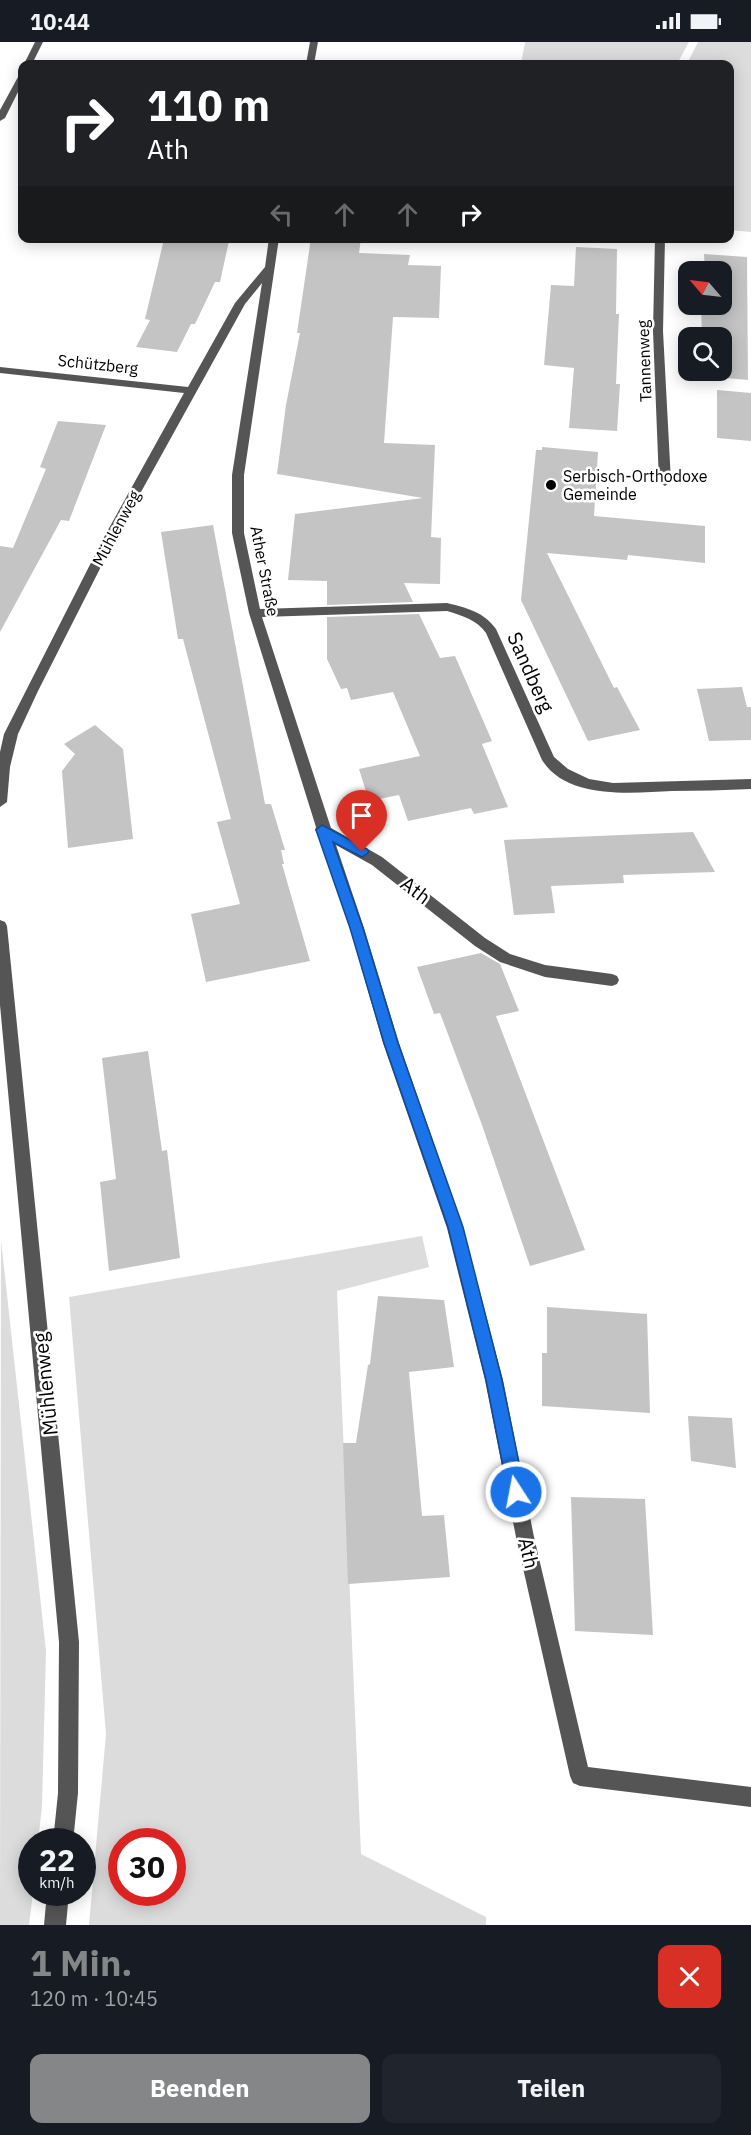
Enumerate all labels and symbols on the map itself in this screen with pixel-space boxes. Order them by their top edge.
north arrow [678,261,732,315]
street label: Tannenweg [633,319,655,402]
street label: Schützberg [57,350,140,378]
place label: Serbisch-Orthodoxe Gemeinde [563,466,708,504]
marker: Serbisch-Orthodoxe Gemeinde [544,478,558,492]
street label: Mühlenweg [88,486,145,569]
street label: Ather Straße [246,524,284,618]
street label: Sandberg [501,628,561,717]
pin [336,790,387,852]
street label: Ath [395,870,437,910]
street label: Mühlenweg [26,1331,64,1437]
position arrow [484,1460,548,1524]
street label: Ath [512,1535,546,1571]
speed limit sign: 30 [108,1828,186,1906]

